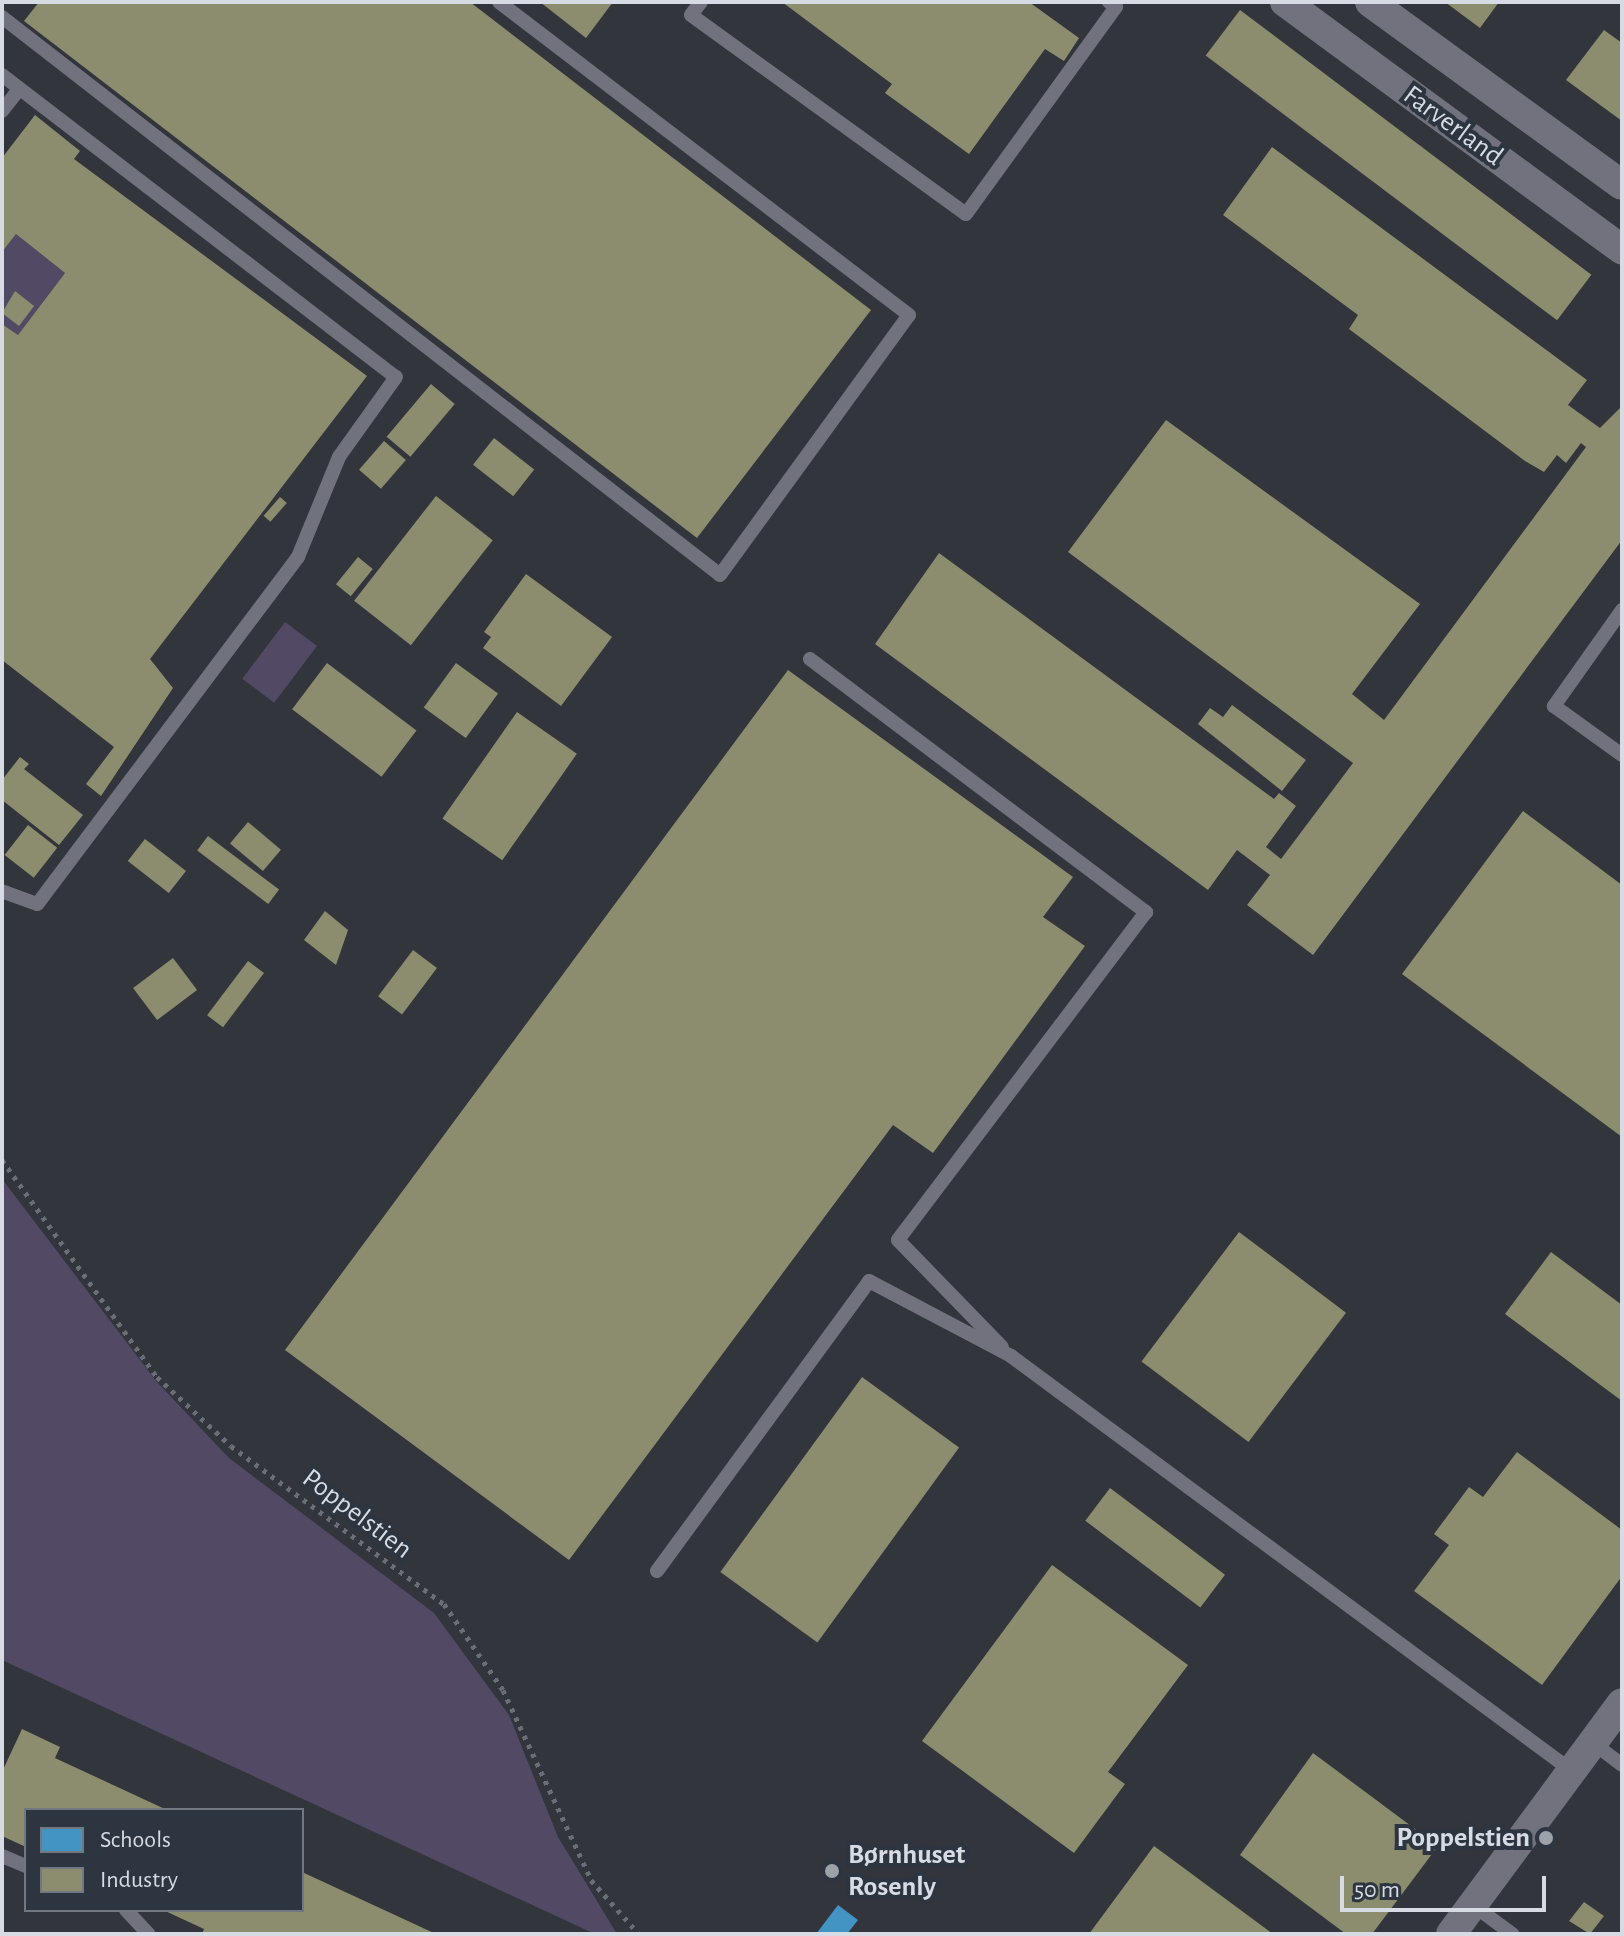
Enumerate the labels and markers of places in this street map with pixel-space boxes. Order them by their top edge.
place label: Poppelstien [1397,1821,1530,1855]
marker: Poppelstien [1537,1829,1555,1847]
place label: Børnhuset Rosenly [848,1838,965,1904]
marker: Børnhuset Rosenly [823,1862,841,1880]

